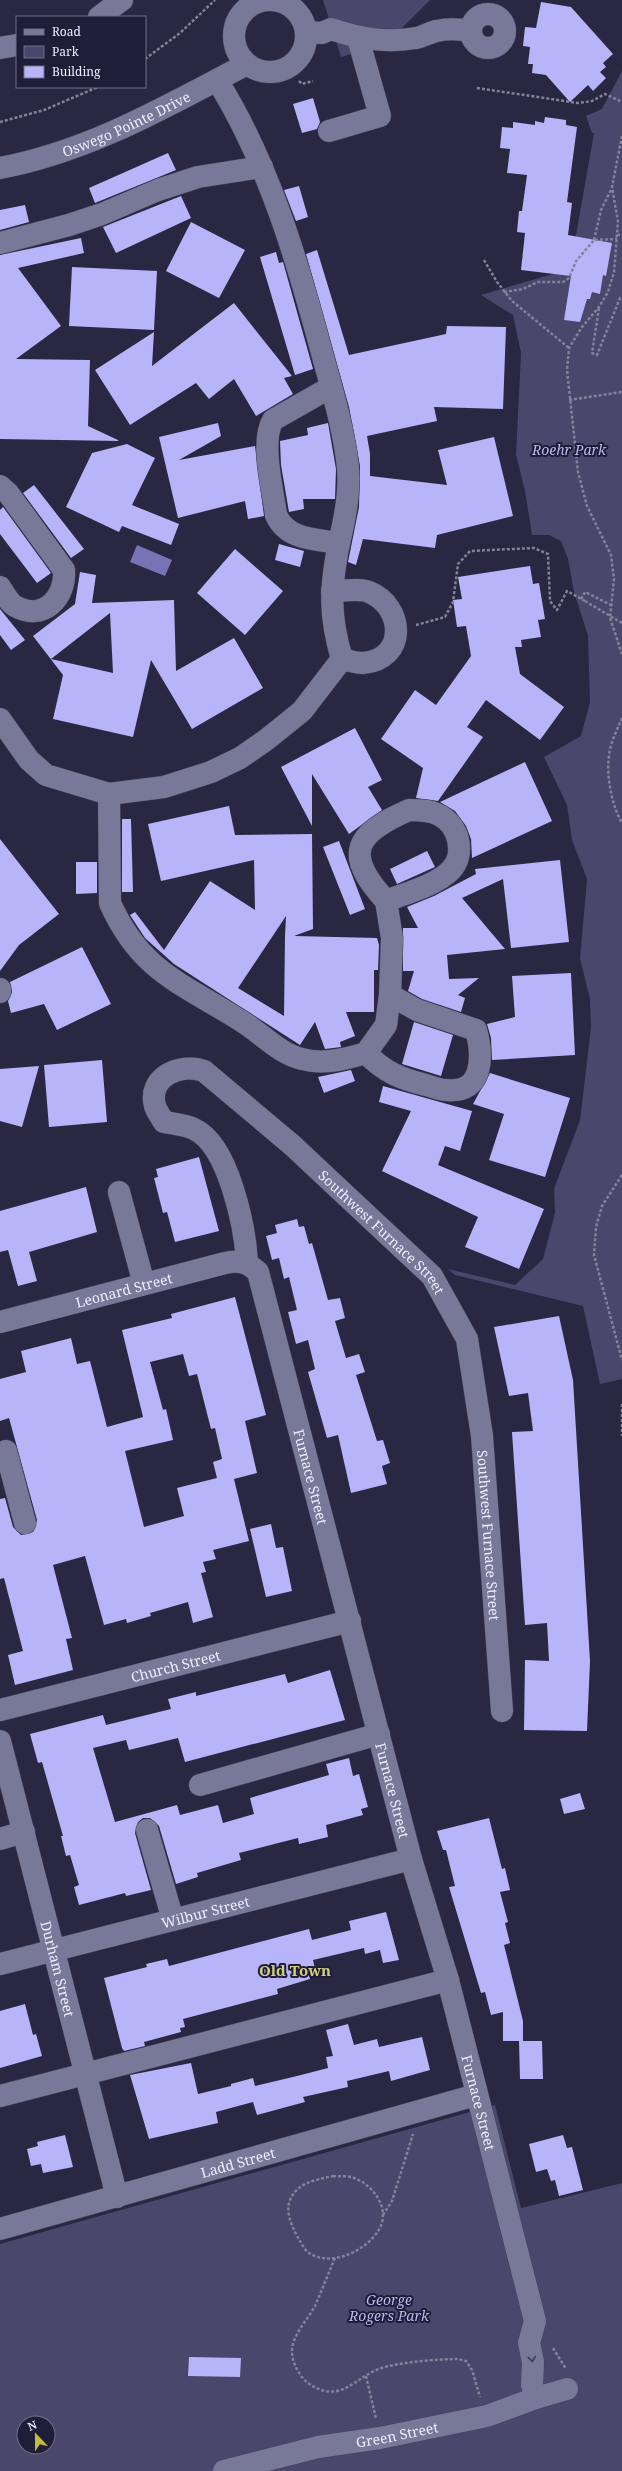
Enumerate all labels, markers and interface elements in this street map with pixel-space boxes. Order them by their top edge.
legend [16,16,146,88]
text: Road [52,23,82,40]
text: Park [52,43,80,60]
text: Building [52,63,101,80]
street label: Oswego Pointe Drive [59,86,193,160]
park label: Roehr Park [531,440,607,459]
street label: Southwest Furnace Street [315,1166,450,1297]
street label: Leonard Street [73,1268,174,1311]
street label: Furnace Street [290,1427,333,1526]
street label: Southwest Furnace Street [474,1449,505,1621]
street label: Church Street [129,1645,222,1686]
street label: Furnace Street [372,1740,415,1840]
street label: Wilbur Street [159,1891,252,1932]
street label: Durham Street [37,1919,80,2019]
district label: Old Town [259,1960,331,1980]
street label: Furnace Street [458,2053,501,2152]
street label: Ladd Street [198,2143,277,2182]
park label: George Rogers Park [348,2290,430,2325]
one-way arrow [527,2356,536,2362]
north arrow [16,2415,56,2455]
text: N [25,2417,39,2434]
street label: Green Street [355,2417,440,2451]

